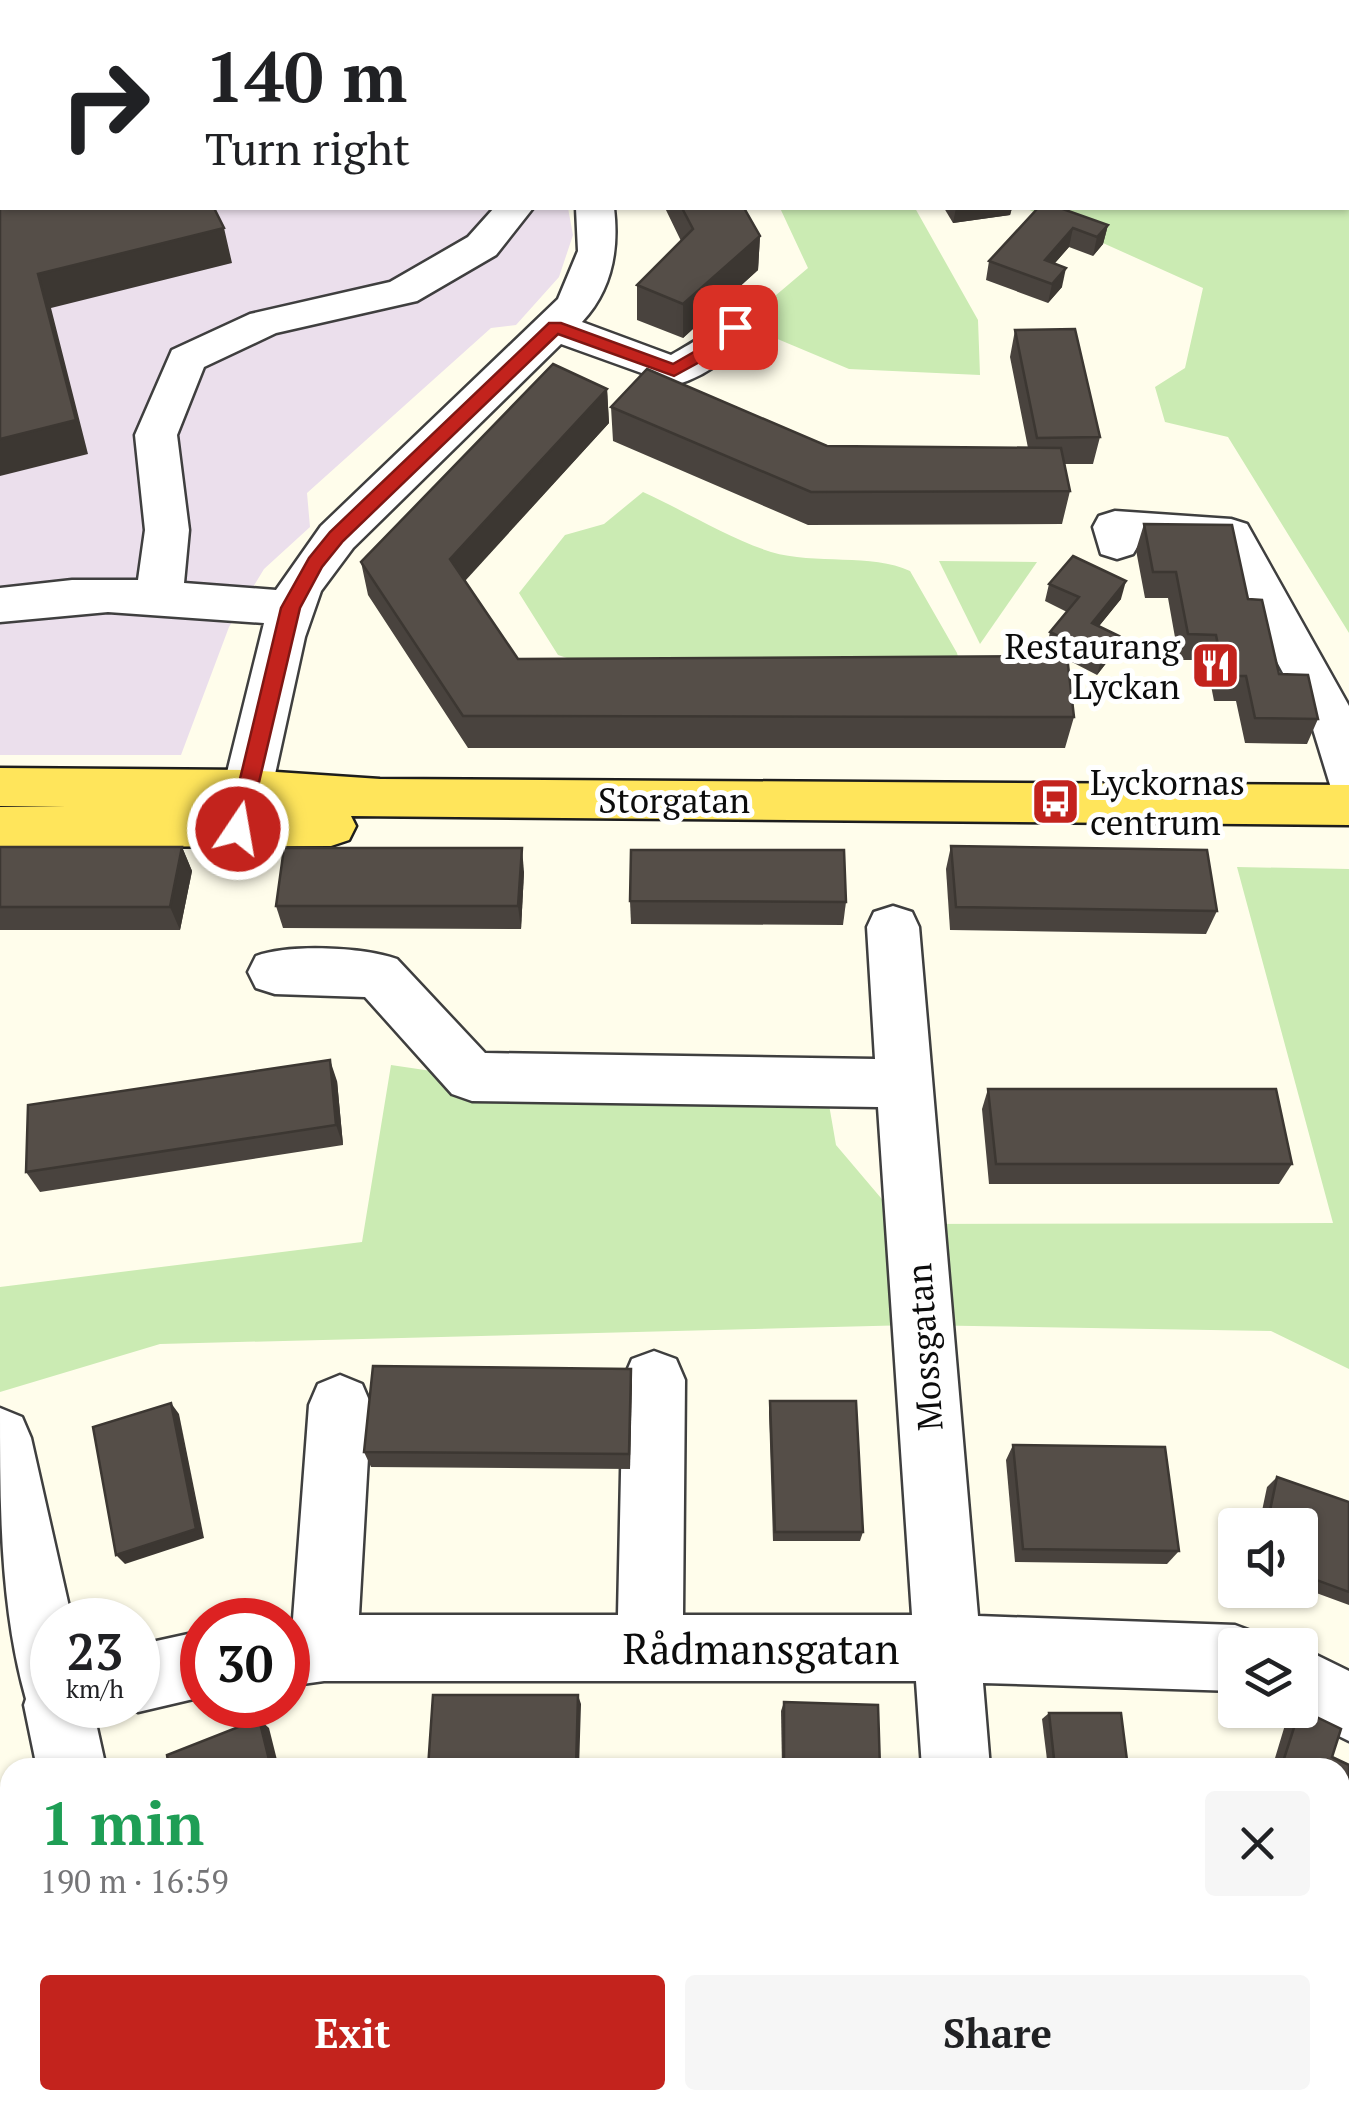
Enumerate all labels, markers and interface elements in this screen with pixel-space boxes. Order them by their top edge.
text: 140 m [205,29,407,122]
icon: right [40,40,170,170]
text: Turn right [205,118,410,178]
pin [693,285,778,370]
icon: arrive [708,300,763,355]
place label: Restaurang Lyckan [1005,623,1181,709]
restaurant icon: Restaurang Lyckan [1189,640,1241,692]
place label: Lyckornas centrum [1090,759,1245,845]
bus stop icon: Lyckornas centrum [1029,776,1081,828]
position arrow [186,777,290,881]
street label: Storgatan [598,777,750,823]
street label: Mossgatan [895,1262,953,1432]
map controls [1218,1508,1318,1728]
button: sound [1218,1508,1318,1608]
speed limit sign: 30 [180,1598,310,1728]
text: 23 [67,1618,123,1684]
street label: Rådmansgatan [623,1620,899,1676]
button: layers [1218,1628,1318,1728]
text: km/h [66,1672,124,1705]
text: 1 min [40,1783,204,1862]
button: close [1205,1791,1310,1896]
text: 190 m · 16:59 [40,1860,228,1902]
button: Exit [40,1975,665,2090]
button: Share [685,1975,1310,2090]

